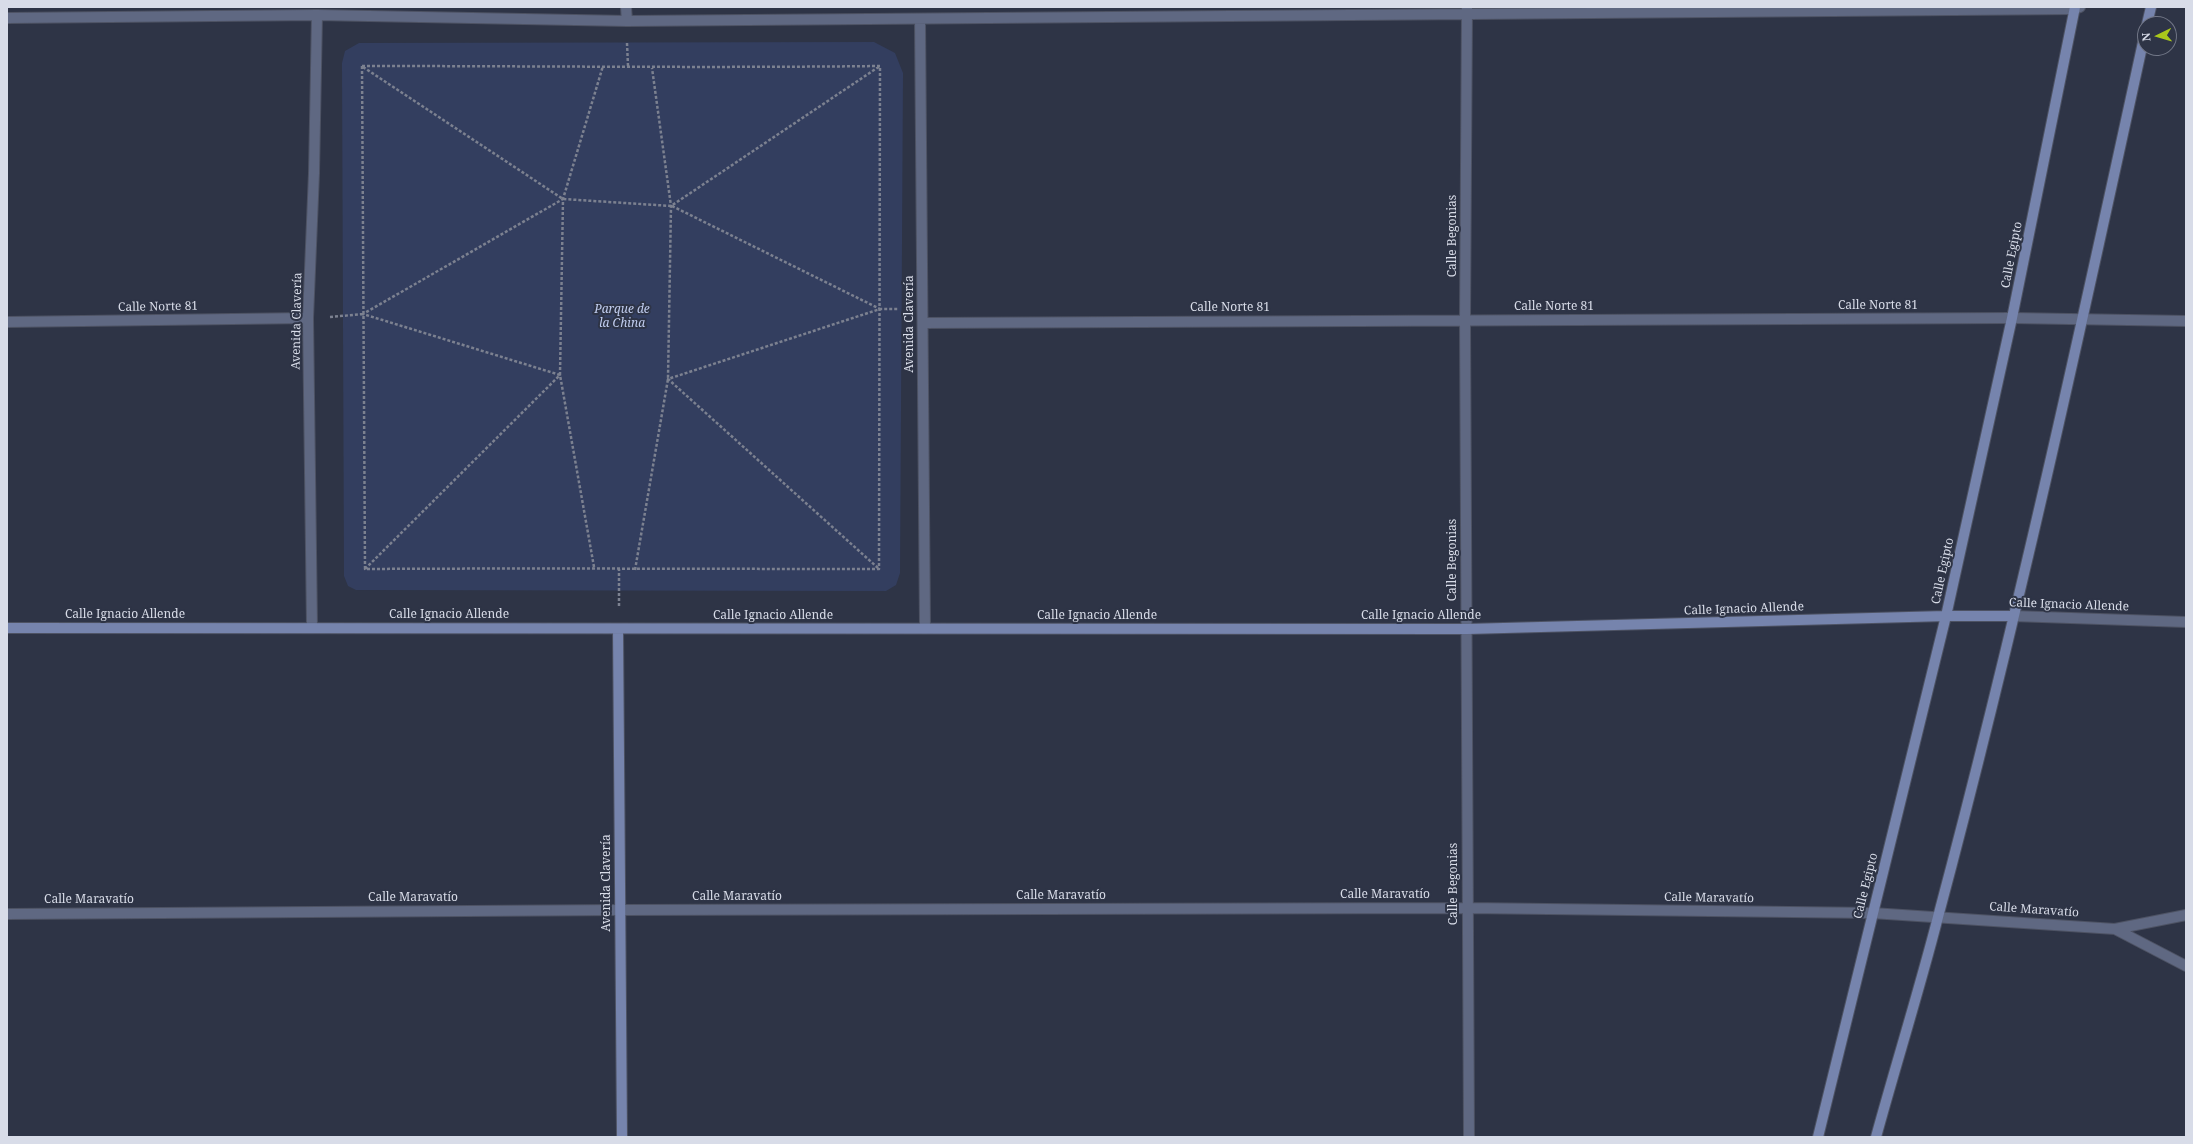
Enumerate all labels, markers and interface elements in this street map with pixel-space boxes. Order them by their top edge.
north arrow [2137,16,2177,56]
text: N [2138,32,2153,42]
street label: Calle Begonias [1446,195,1460,277]
street label: Calle Egipto [1999,221,2025,289]
street label: Avenida Clavería [289,272,305,370]
street label: Avenida Clavería [903,275,917,373]
street label: Calle Norte 81 [118,299,198,315]
street label: Calle Norte 81 [1838,299,1918,313]
street label: Calle Norte 81 [1514,300,1594,314]
street label: Calle Norte 81 [1190,301,1270,315]
park label: Parque de la China [594,303,650,331]
street label: Calle Begonias [1446,519,1460,601]
street label: Calle Egipto [1929,537,1957,605]
street label: Calle Ignacio Allende [2009,596,2129,614]
street label: Calle Ignacio Allende [1684,600,1804,618]
street label: Calle Ignacio Allende [65,608,185,622]
street label: Calle Ignacio Allende [389,608,509,622]
street label: Calle Ignacio Allende [713,609,833,623]
street label: Calle Ignacio Allende [1037,609,1157,623]
street label: Calle Ignacio Allende [1361,609,1481,623]
street label: Avenida Clavería [600,834,614,932]
street label: Calle Begonias [1447,843,1461,925]
street label: Calle Egipto [1851,852,1881,920]
street label: Calle Maravatío [1340,888,1430,902]
street label: Calle Maravatío [1016,889,1106,903]
street label: Calle Maravatío [692,890,782,904]
street label: Calle Maravatío [1664,890,1754,906]
street label: Calle Maravatío [368,891,458,905]
street label: Calle Maravatío [44,893,134,907]
street label: Calle Maravatío [1989,900,2079,920]

